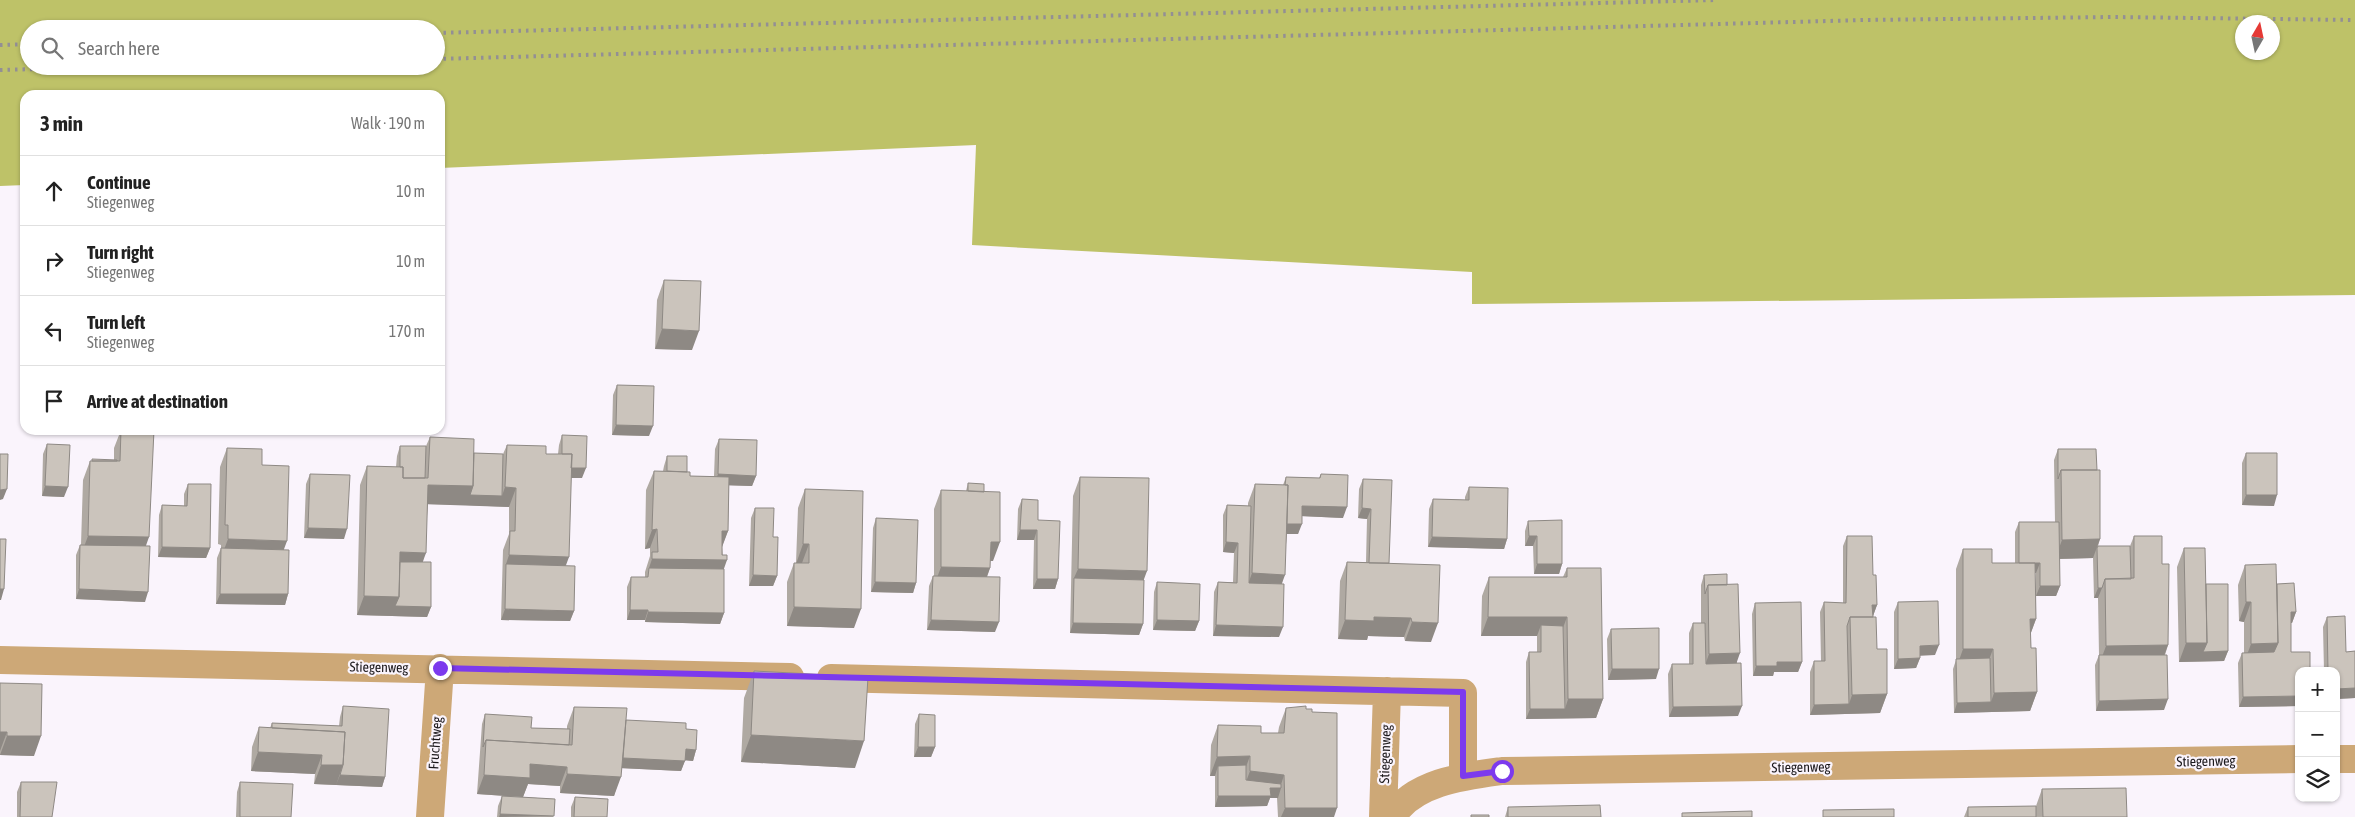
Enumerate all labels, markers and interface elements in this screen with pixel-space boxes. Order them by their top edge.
north arrow [2235,15,2280,60]
search box [20,20,445,75]
icon: search [38,34,66,62]
text: Search here [78,37,160,59]
text: 3 min [40,111,83,135]
text: Walk · 190 m [351,114,425,132]
text: Continue [87,171,151,193]
icon: ahead [40,177,68,205]
text: 10 m [396,182,425,200]
text: Stiegenweg [87,193,154,211]
text: Turn right [87,241,154,263]
icon: right [40,247,68,275]
text: 10 m [396,252,425,270]
text: Stiegenweg [87,263,154,281]
text: Turn left [87,311,145,333]
icon: left [40,317,68,345]
text: 170 m [389,322,425,340]
text: Stiegenweg [87,333,154,351]
icon: arrive [40,387,68,415]
text: Arrive at destination [87,390,228,412]
route end [429,657,452,680]
street label: Stiegenweg [349,658,409,676]
map controls [2295,667,2340,802]
button: + [2295,667,2340,712]
button: − [2295,712,2340,757]
street label: Fruchtweg [425,716,445,770]
street label: Stiegenweg [1376,724,1394,784]
street label: Stiegenweg [2176,752,2236,770]
button: layers [2295,757,2340,802]
street label: Stiegenweg [1771,758,1831,776]
route start [1491,760,1514,783]

